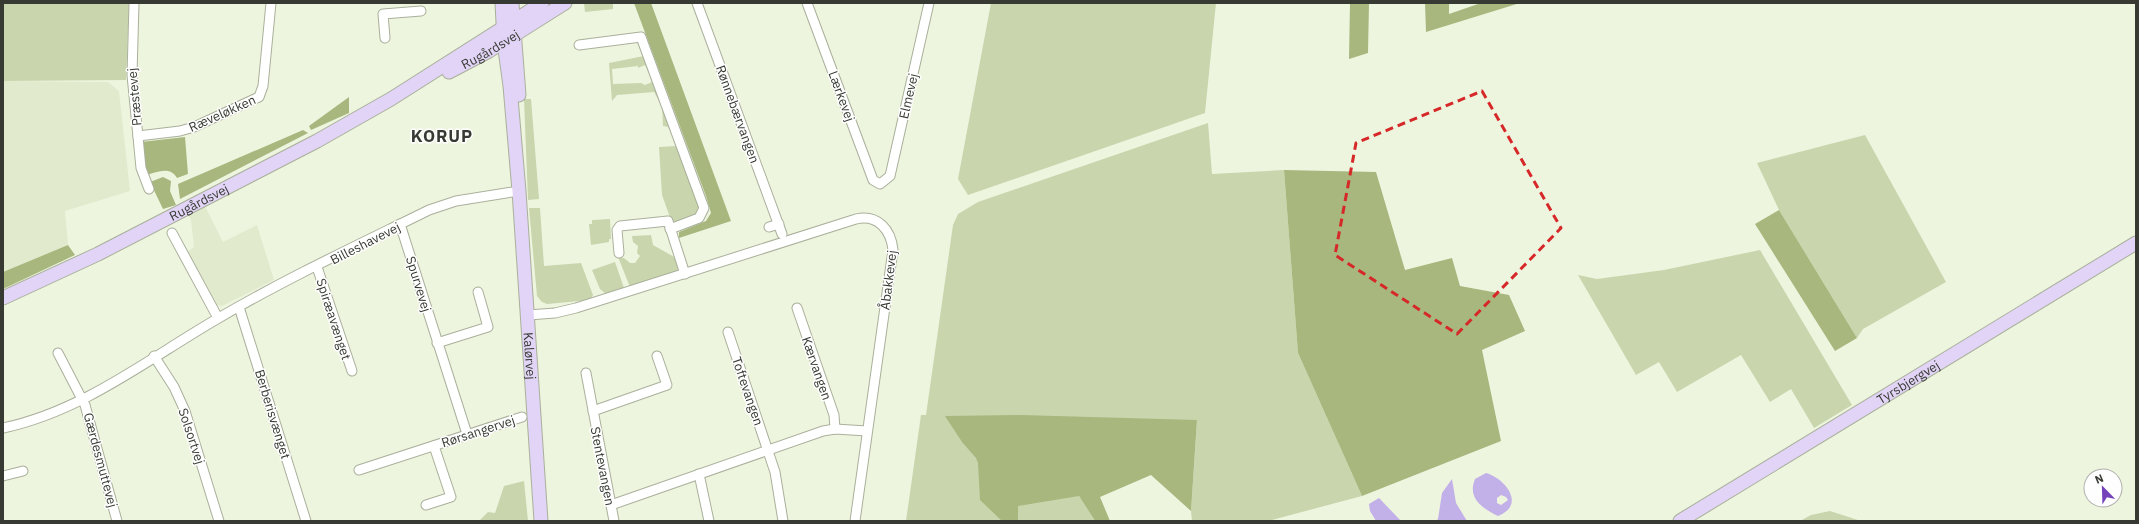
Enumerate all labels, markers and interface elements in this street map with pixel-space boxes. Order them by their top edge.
street label: Rugårdsvej [458,26,523,73]
street label: Rønnebærvangen [712,63,763,165]
street label: Præstevej [123,67,146,127]
street label: Lærkevej [825,68,859,124]
street label: Elmevej [895,72,922,121]
street label: Ræveløkken [186,91,258,136]
district label: KORUP [411,125,473,147]
street label: Rugårdsvej [166,180,232,225]
street label: Billeshavevej [327,219,403,268]
street label: Åbakkevej [876,249,901,311]
street label: Spurvevej [402,254,435,314]
street label: Spiræavænget [312,276,355,362]
street label: Kalørvej [519,332,540,380]
street label: Kærvangen [798,334,835,402]
street label: Toftevangen [728,355,767,428]
street label: Tyrsbjergvej [1874,357,1943,408]
street label: Berberisvænget [251,367,294,461]
street label: Solsortvej [174,406,209,466]
street label: Gærdesmuttevej [80,411,121,509]
street label: Rørsangervej [439,412,517,451]
street label: Stentevangen [587,425,618,507]
north arrow [2083,468,2123,508]
text: N [2093,471,2106,487]

